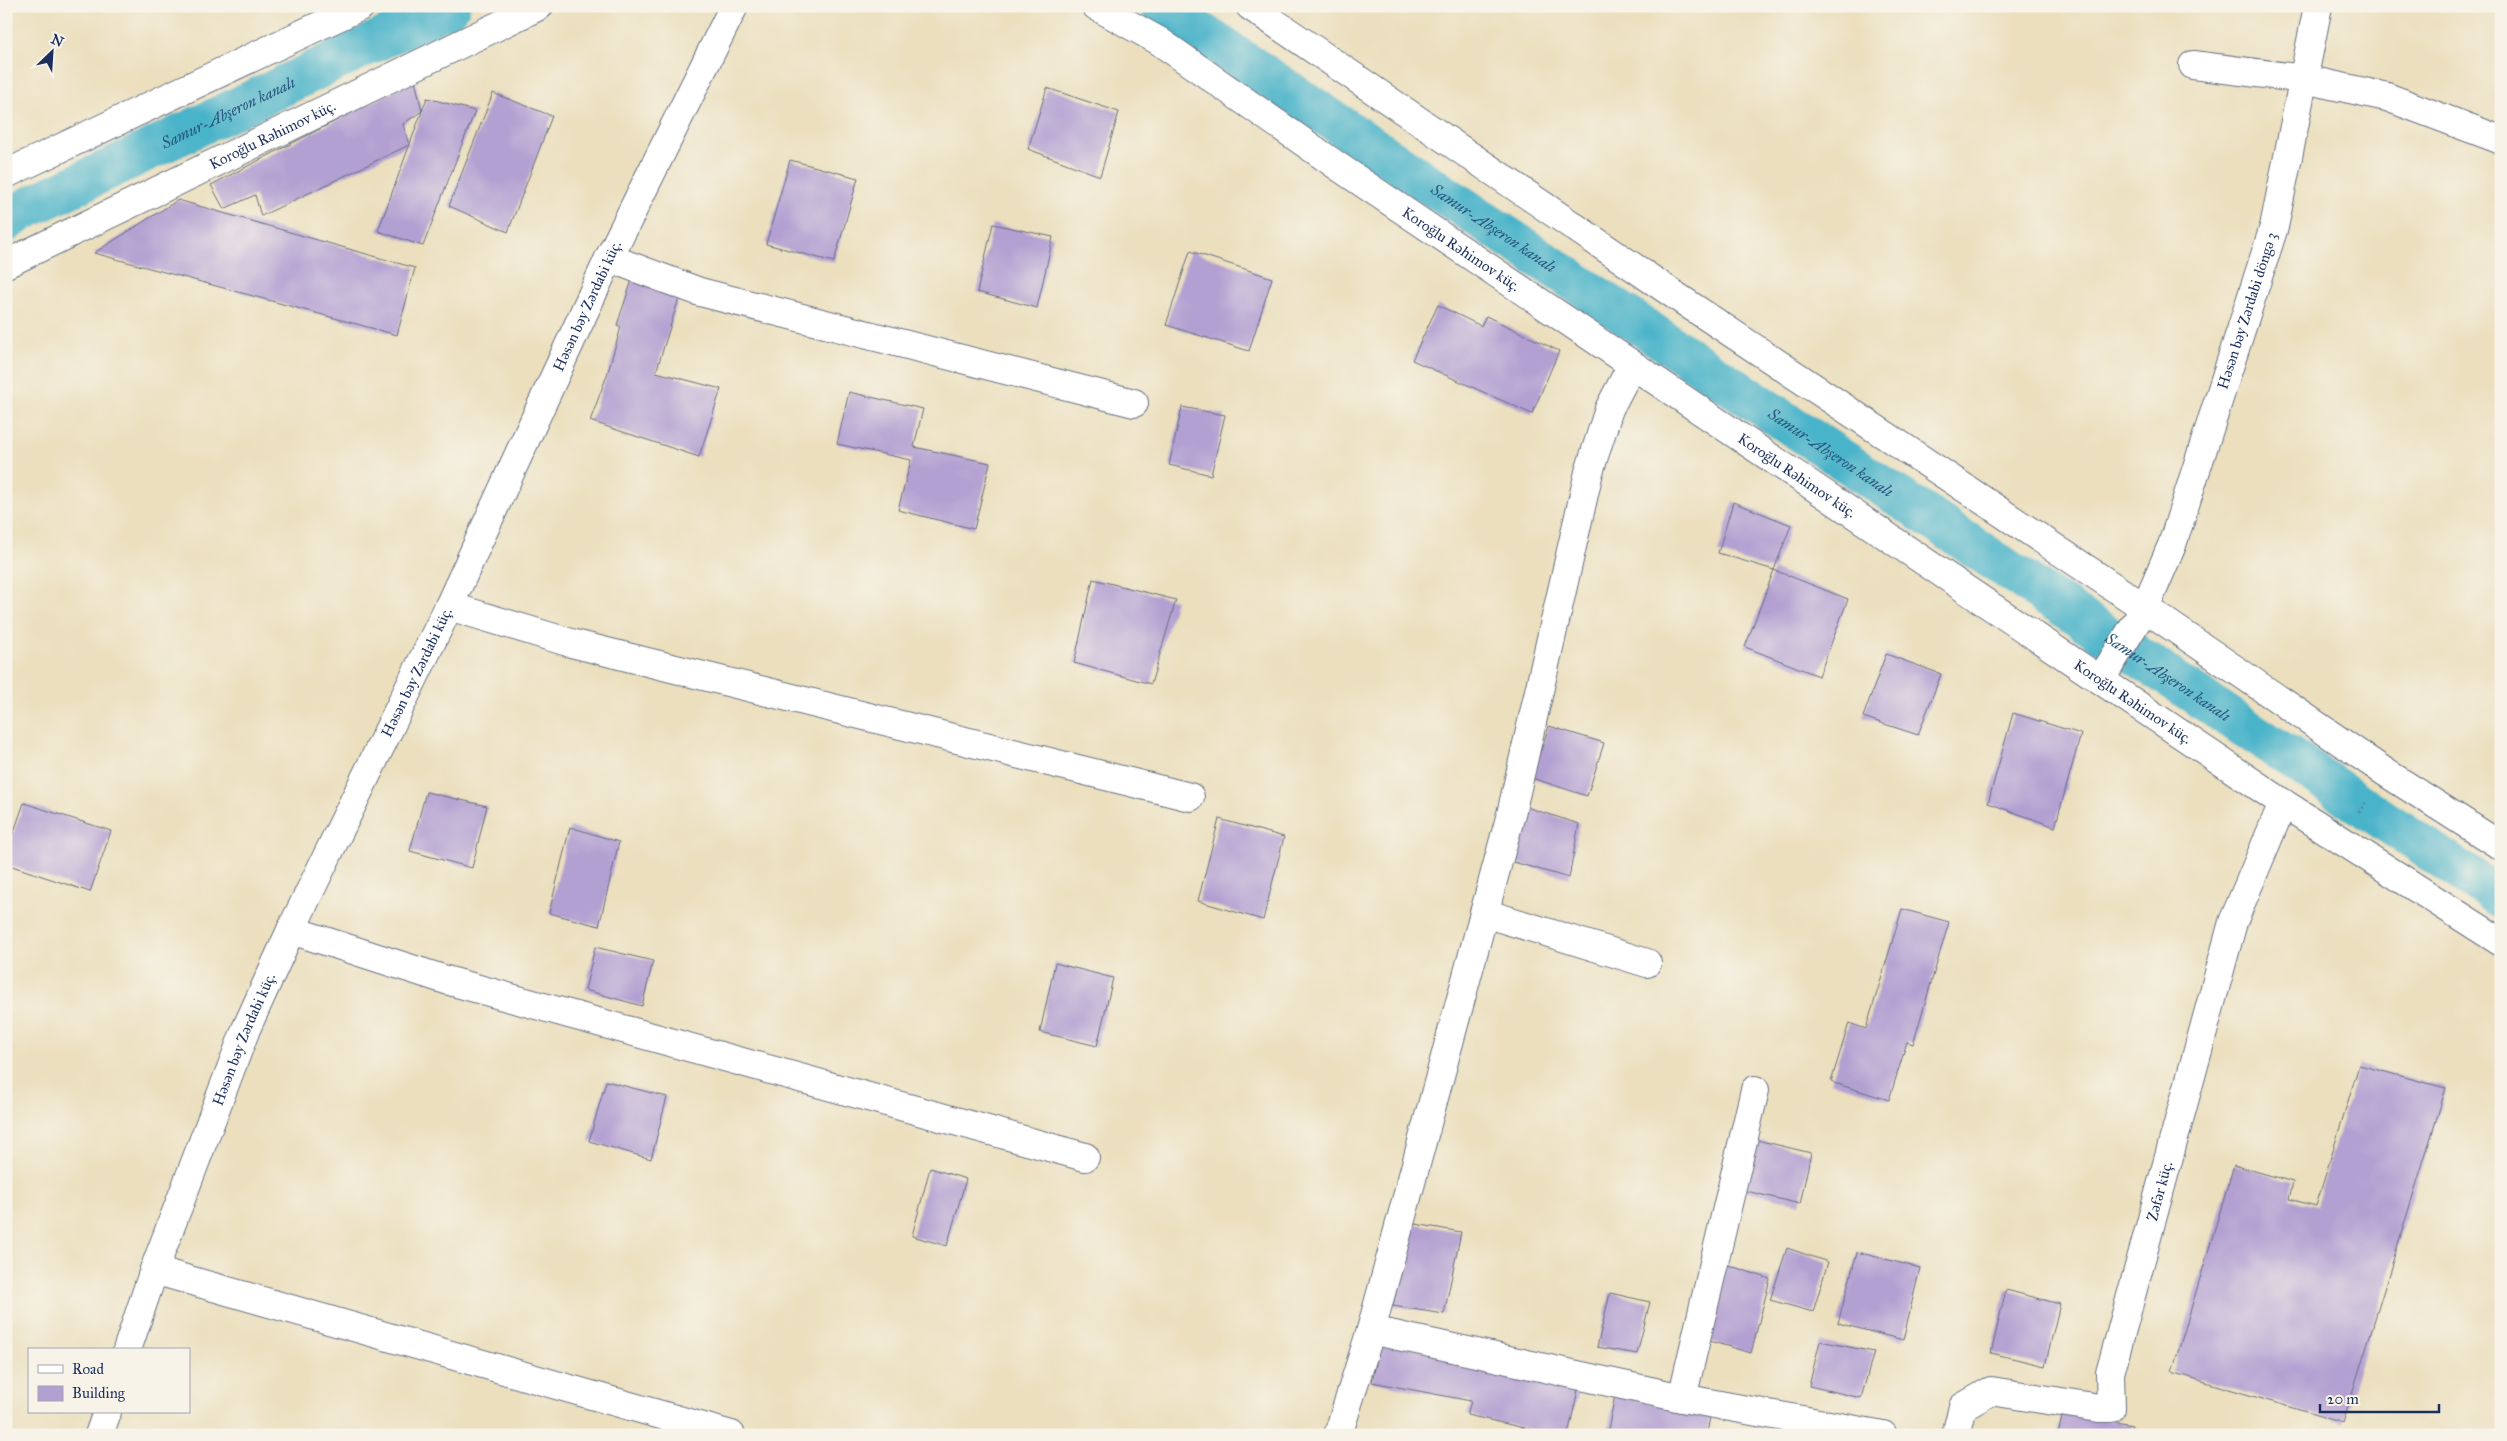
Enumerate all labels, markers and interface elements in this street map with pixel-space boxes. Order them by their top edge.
north arrow [28,28,78,78]
text: N [48,30,66,51]
water label: Samur-Abşeron kanalı [157,72,299,153]
street label: Koroğlu Rəhimov küç. [206,97,339,173]
water label: Samur-Abşeron kanalı [1427,179,1560,277]
street label: Koroğlu Rəhimov küç. [1399,203,1523,295]
street label: Həsən bəy Zərdabi döngə 3 [2214,230,2281,392]
street label: Həsən bəy Zərdabi küç. [549,238,625,374]
water label: Samur-Abşeron kanalı [1764,404,1897,501]
street label: Koroğlu Rəhimov küç. [1735,429,1859,522]
street label: Həsən bəy Zərdabi küç. [378,604,456,740]
water label: Samur-Abşeron kanalı [2101,628,2234,726]
street label: Koroğlu Rəhimov küç. [2070,656,2195,748]
street label: Həsən bəy Zərdabi küç. [209,970,279,1108]
street label: Zəfər küç. [2143,1159,2176,1223]
legend [28,1348,190,1414]
text: Road [72,1360,104,1378]
scale bar [2320,1381,2438,1413]
text: Building [72,1384,126,1402]
text: 20 m [2327,1390,2359,1408]

